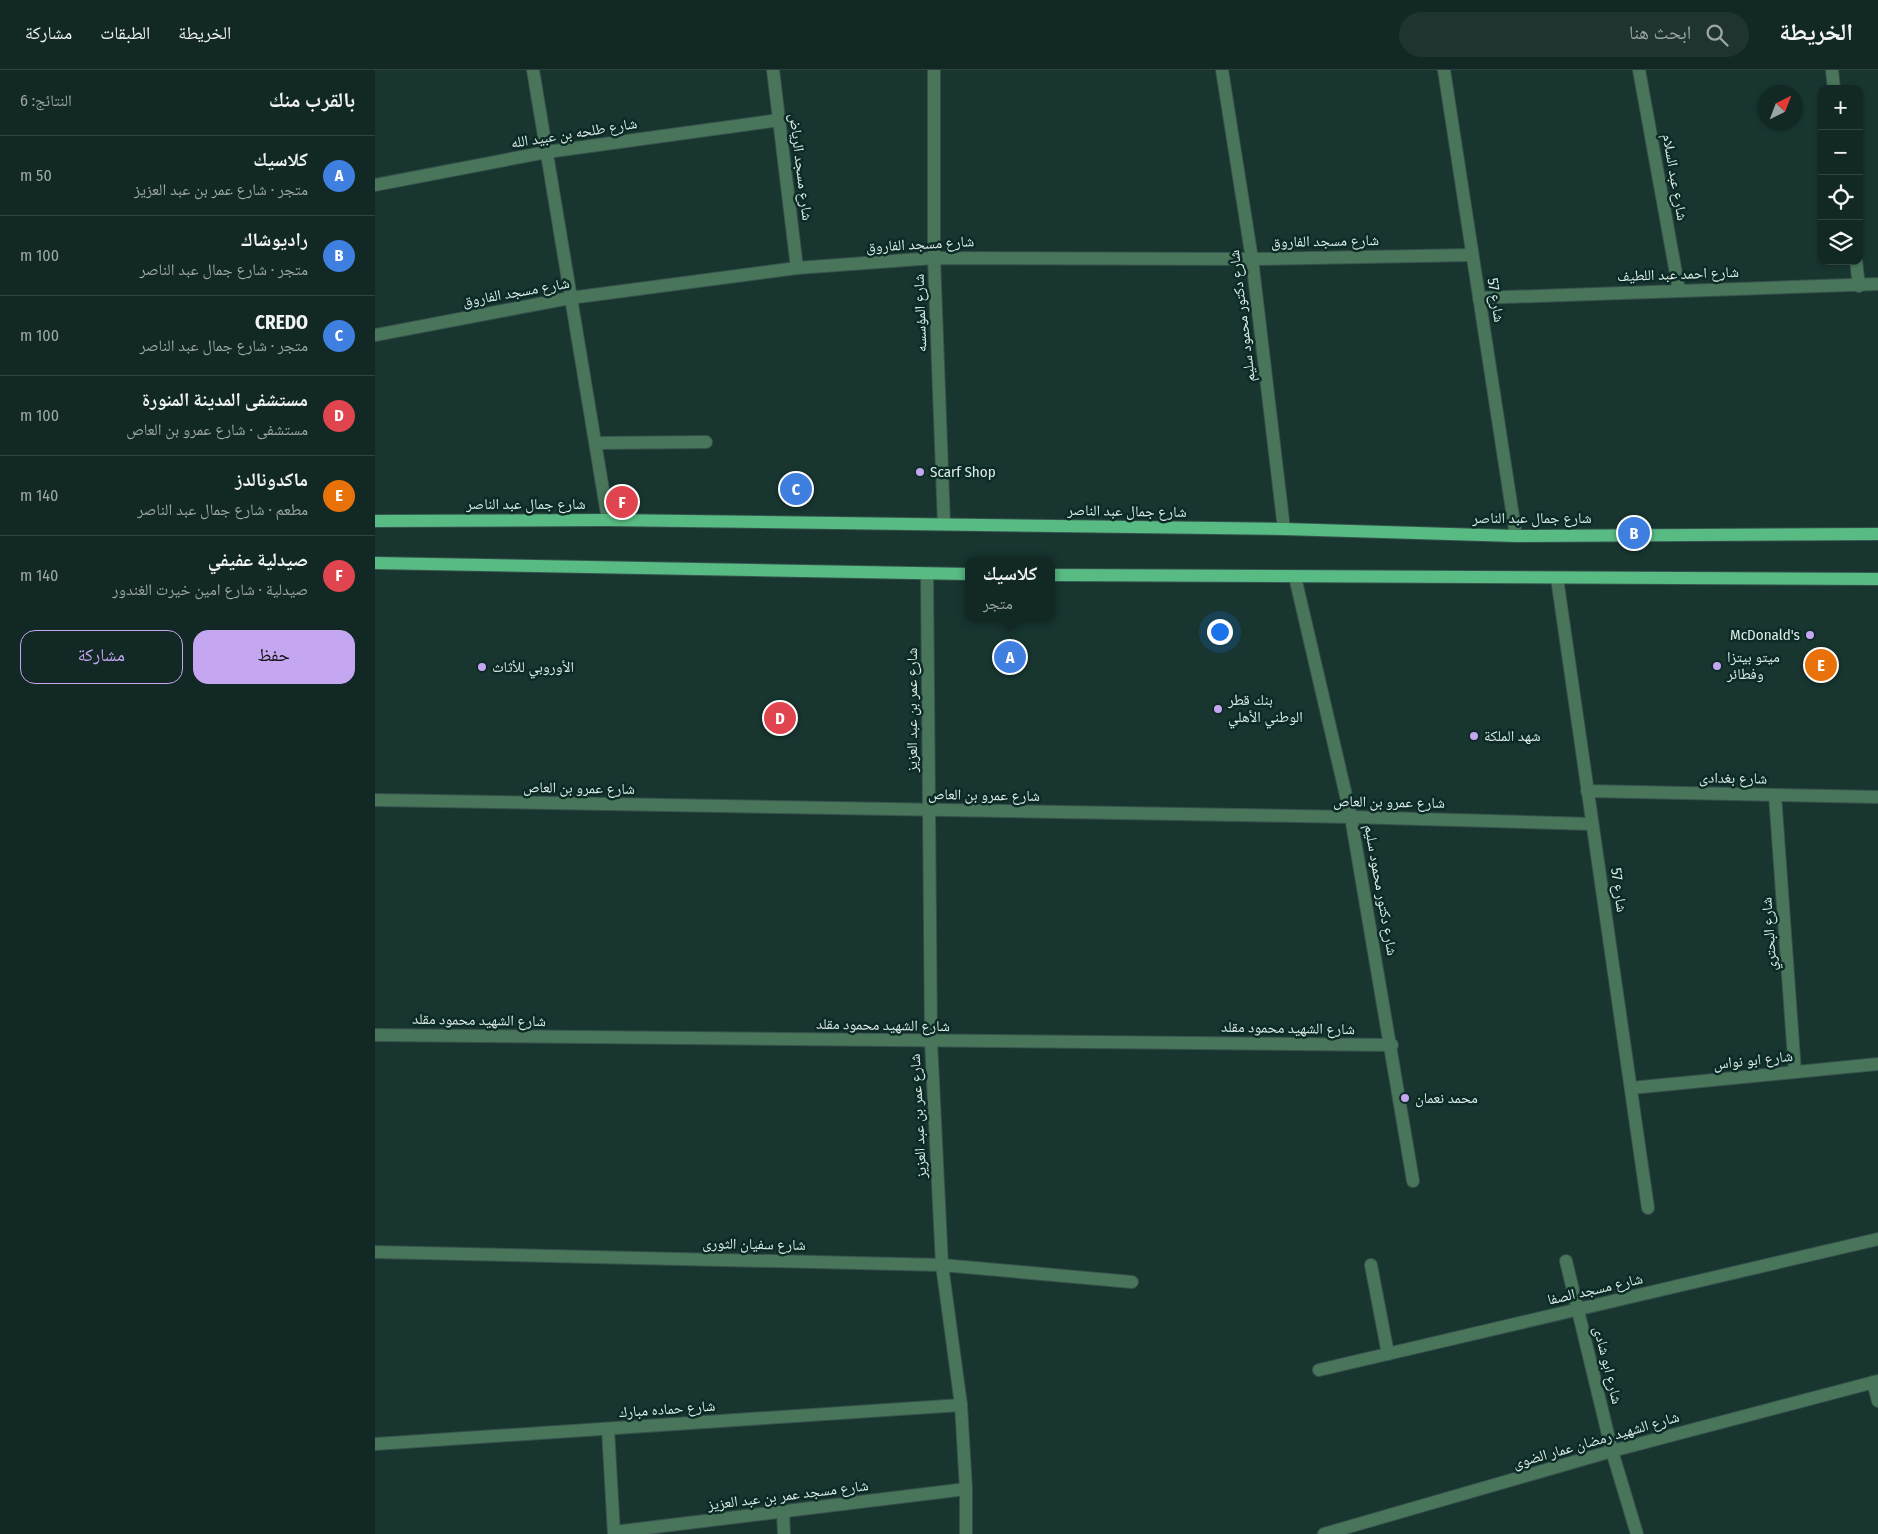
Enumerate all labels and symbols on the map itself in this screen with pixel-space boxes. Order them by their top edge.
north arrow [1758,85,1803,130]
street label: شارع مسجد الرياض [785,112,817,222]
street label: شارع طلحه بن عبيد الله [510,114,639,153]
street label: شارع عبد السلام [1658,132,1692,222]
street label: شارع مسجد الفاروق [1271,231,1379,252]
street label: شارع مسجد الفاروق [865,232,975,257]
street label: شارع دكتور محمود سليم [1225,249,1260,383]
street label: شارع احمد عبد اللطيف [1617,263,1739,286]
street label: شارع المؤسسه [910,273,931,353]
street label: شارع مسجد الفاروق [461,274,571,311]
street label: شارع 57 [1483,277,1508,324]
place label: Scarf Shop [930,463,996,481]
marker: Scarf Shop [914,466,926,478]
pin: C [780,470,812,508]
pin: F [606,483,638,521]
street label: شارع جمال عبد الناصر [465,495,586,514]
street label: شارع جمال عبد الناصر [1066,501,1187,522]
street label: شارع جمال عبد الناصر [1471,509,1592,528]
pin: B [1618,514,1650,552]
your location [1207,619,1233,645]
place label: McDonald's [1730,626,1800,644]
marker: McDonald's [1804,629,1816,641]
pin: A [994,638,1026,676]
pin: E [1805,646,1837,684]
street label: شارع عمر بن عبد العزيز [903,648,922,773]
place label: ميتو بيتزا وفطائر [1726,648,1780,683]
place label: الأوروبي للأثاث [492,658,574,679]
marker: ميتو بيتزا وفطائر [1711,660,1723,672]
marker: الأوروبي للأثاث [476,661,488,673]
place label: بنك قطر الوطني الأهلي [1227,691,1303,729]
pin: D [764,699,796,737]
marker: بنك قطر الوطني الأهلي [1212,703,1224,715]
place label: شهد الملكة [1484,727,1541,745]
marker: شهد الملكة [1468,730,1480,742]
street label: شارع بغدادى [1699,768,1768,789]
street label: شارع عمرو بن العاص [523,778,635,799]
street label: شارع عمرو بن العاص [928,785,1040,806]
street label: شارع عمرو بن العاص [1333,792,1445,813]
street label: شارع دكتور محمود سليم [1360,823,1401,957]
street label: شارع 57 [1606,867,1631,914]
street label: شارع البحتري [1757,896,1783,971]
street label: شارع الشهيد محمود مقلد [412,1010,546,1031]
street label: شارع الشهيد محمود مقلد [816,1015,950,1036]
street label: شارع الشهيد محمود مقلد [1221,1018,1355,1039]
street label: شارع ابو نواس [1712,1047,1794,1074]
street label: شارع عمر بن عبد العزيز [906,1053,931,1180]
place label: محمد نعمان [1415,1089,1478,1108]
marker: محمد نعمان [1399,1092,1411,1104]
street label: شارع سفيان الثورى [702,1234,806,1255]
street label: شارع مسجد الصفا [1545,1269,1645,1310]
street label: شارع ابو شادى [1589,1324,1626,1406]
street label: شارع حماده مبارك [618,1397,716,1422]
street label: شارع الشهيد رمضان عمار الضوى [1511,1408,1682,1473]
street label: شارع مسجد عمر بن عبد العزيز [705,1476,870,1515]

